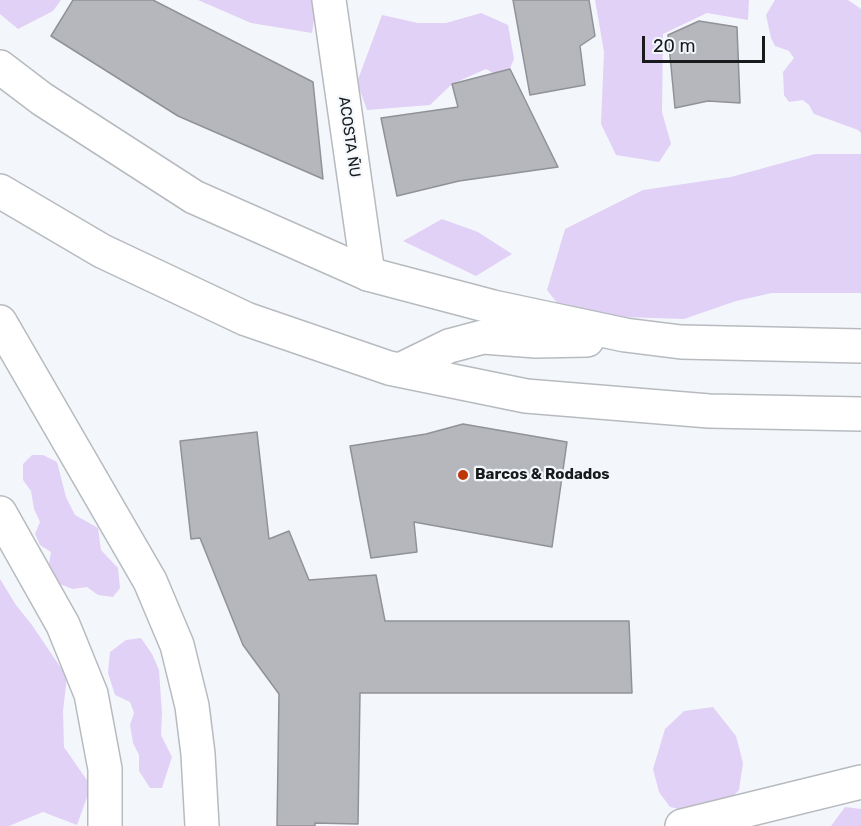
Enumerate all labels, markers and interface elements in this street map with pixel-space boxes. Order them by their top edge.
scale bar [645,24,768,62]
text: 20 m [653,35,695,57]
street label: ACOSTA ÑU [334,95,364,179]
place label: Barcos & Rodados [475,466,610,484]
marker: Barcos & Rodados [456,468,470,482]

